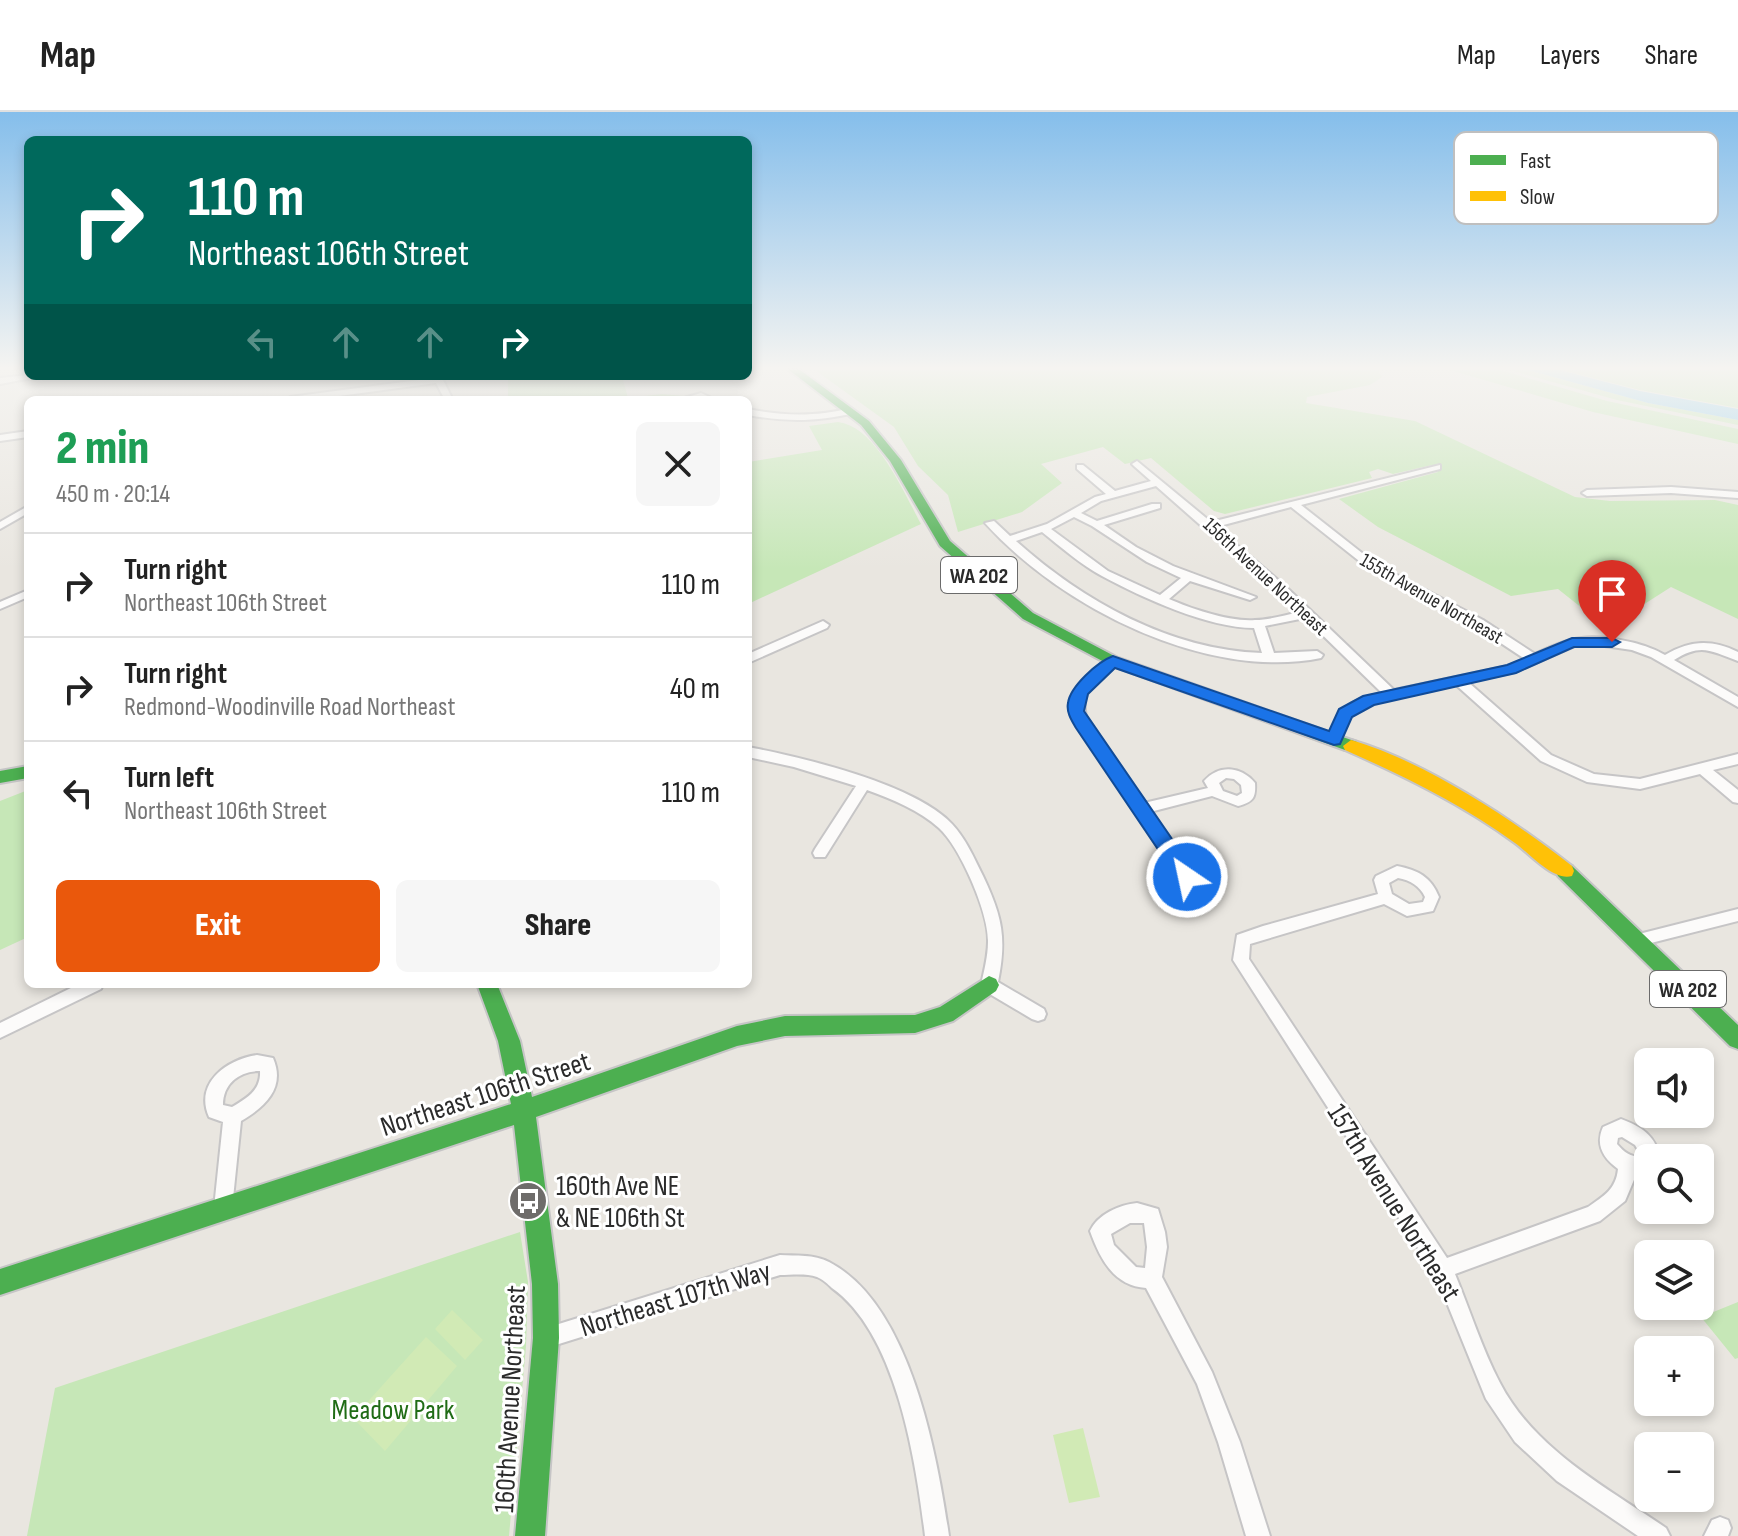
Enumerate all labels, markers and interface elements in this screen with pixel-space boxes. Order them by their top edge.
text: Map [40,33,96,78]
text: Map [1457,39,1496,72]
text: Layers [1540,39,1600,72]
text: Share [1644,39,1698,72]
legend [1454,132,1718,224]
text: Fast [1520,148,1551,175]
text: 110 m [188,165,304,232]
icon: right [56,168,160,272]
text: Slow [1520,184,1555,211]
text: Northeast 106th Street [188,233,469,276]
icon: left [240,320,284,364]
icon: ahead [324,320,368,364]
icon: ahead [408,320,452,364]
icon: right [492,320,536,364]
text: 2 min [56,420,149,477]
button: close [636,422,720,506]
text: 450 m · 20:14 [56,479,170,510]
street label: 156th Avenue Northeast [1198,513,1333,641]
street label: 155th Avenue Northeast [1356,548,1507,650]
text: Turn right [124,552,227,588]
road number: WA 202 [941,557,1017,593]
pin [1578,560,1646,642]
icon: right [56,563,100,607]
text: 110 m [662,567,720,603]
icon: arrive [1590,572,1634,616]
text: Northeast 106th Street [124,588,327,619]
text: Turn right [124,656,227,692]
icon: right [56,667,100,711]
text: 40 m [670,671,720,707]
text: Redmond-Woodinville Road Northeast [124,692,455,723]
text: Turn left [124,760,214,796]
icon: left [56,771,100,815]
text: 110 m [662,775,720,811]
text: Northeast 106th Street [124,796,327,827]
position arrow [1145,835,1229,919]
button: Exit [56,880,380,972]
button: Share [396,880,720,972]
road number: WA 202 [1650,971,1726,1007]
street label: Northeast 106th Street [376,1045,594,1144]
map controls [1634,1048,1714,1512]
button: sound [1634,1048,1714,1128]
street label: 157th Avenue Northeast [1320,1098,1468,1307]
button: search [1634,1144,1714,1224]
place label: 160th Ave NE & NE 106th St [556,1170,685,1235]
bus stop icon: 160th Ave NE & NE 106th St [507,1180,549,1222]
button: layers [1634,1240,1714,1320]
street label: Northeast 107th Way [576,1255,775,1344]
street label: 160th Avenue Northeast [488,1284,533,1514]
button: + [1634,1336,1714,1416]
park label: Meadow Park [332,1394,455,1427]
button: − [1634,1432,1714,1512]

